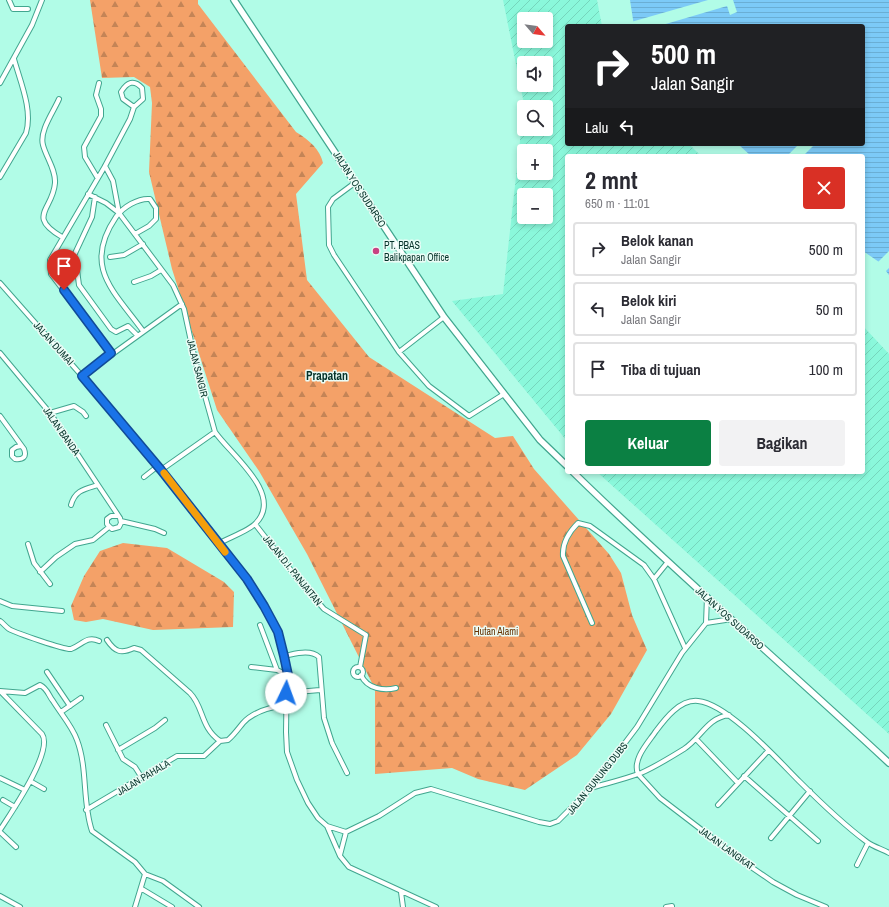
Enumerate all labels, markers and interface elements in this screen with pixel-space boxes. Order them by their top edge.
north arrow [517,12,553,48]
map controls [517,12,553,224]
text: 500 m [651,35,716,73]
icon: right [585,40,637,92]
button: sound [517,56,553,92]
text: Jalan Sangir [651,71,734,96]
button: search [517,100,553,136]
icon: left [616,116,638,138]
text: Lalu [585,117,608,138]
button: + [517,144,553,180]
street label: JALAN YOS SUDARSO [330,149,389,230]
text: 2 mnt [585,164,638,196]
button: close [803,167,845,209]
button: − [517,188,553,224]
text: 650 m · 11:01 [585,195,649,212]
text: Belok kanan [621,230,693,251]
icon: right [587,238,609,260]
place label: PT. PBAS Balikpapan Office [384,239,449,264]
text: 500 m [809,239,843,260]
marker: PT. PBAS Balikpapan Office [371,246,381,256]
pin [47,249,81,290]
text: Jalan Sangir [621,251,681,268]
icon: arrive [53,255,75,277]
text: Belok kiri [621,290,676,311]
icon: left [587,298,609,320]
text: 50 m [816,299,843,320]
text: Jalan Sangir [621,311,681,328]
street label: JALAN DUMAI [31,319,77,368]
street label: JALAN SANGIR [184,338,211,399]
icon: arrive [587,358,609,380]
text: Tiba di tujuan [621,359,701,380]
text: 100 m [809,359,843,380]
district label: Prapatan [306,368,348,384]
street label: JALAN BANDA [40,405,83,458]
button: Keluar [585,420,711,466]
button: Bagikan [719,420,845,466]
street label: JALAN D.I. PANJAITAN [260,533,325,608]
street label: JALAN YOS SUDARSO [693,584,767,653]
park label: Hutan Alami [474,625,518,638]
position arrow [265,672,307,714]
street label: JALAN GUNUNG DUBS [564,739,631,817]
street label: JALAN PAHALA [114,756,173,798]
street label: JALAN LANGKAT [696,824,757,873]

